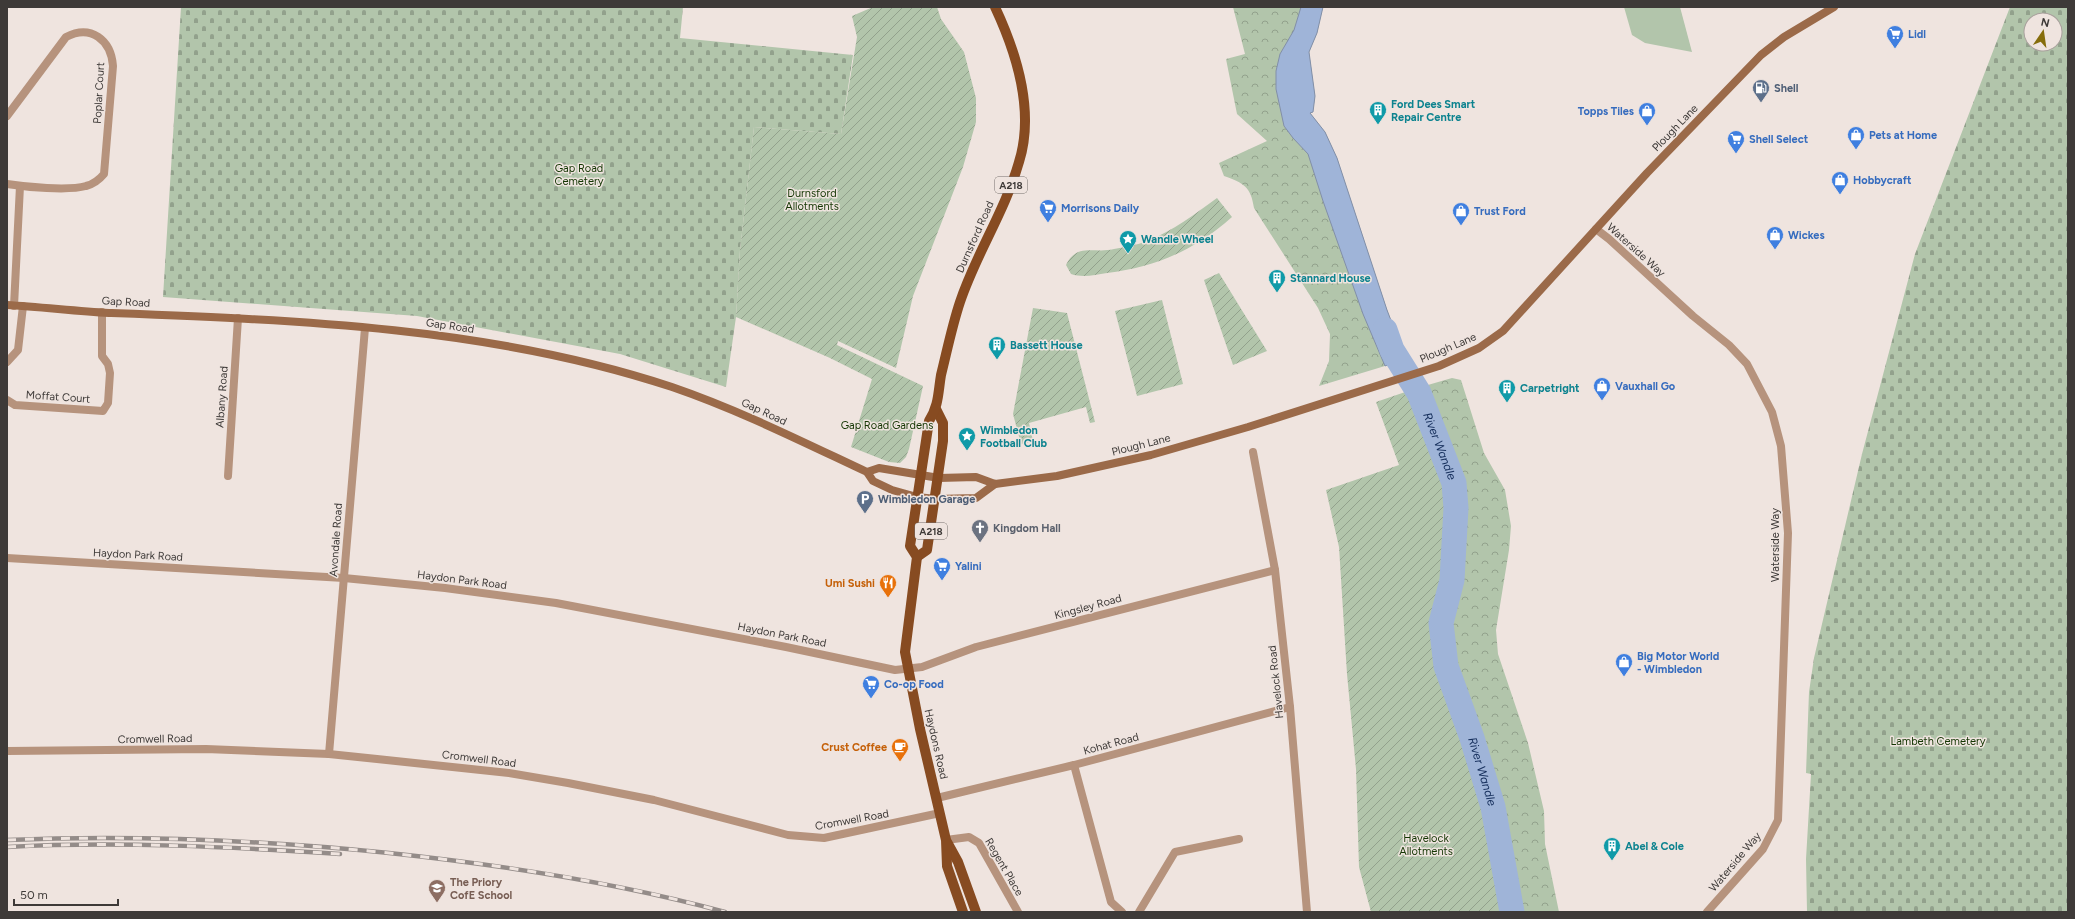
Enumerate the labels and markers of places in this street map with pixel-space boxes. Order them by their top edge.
supermarket icon: Lidl [1885,24,1905,49]
place label: Lidl [1908,28,1926,41]
fuel station icon: Shell [1751,78,1771,103]
place label: Shell [1774,82,1799,95]
place label: Ford Dees Smart Repair Centre [1391,98,1476,124]
building icon: Ford Dees Smart Repair Centre [1368,100,1388,125]
shop icon: Topps Tiles [1637,101,1657,126]
place label: Topps Tiles [1578,105,1634,118]
shop icon: Pets at Home [1846,125,1866,150]
supermarket icon: Shell Select [1726,129,1746,154]
place label: Pets at Home [1869,129,1937,142]
place label: Shell Select [1749,133,1809,146]
shop icon: Hobbycraft [1830,170,1850,195]
place label: Hobbycraft [1853,174,1912,187]
supermarket icon: Morrisons Daily [1038,198,1058,223]
shop icon: Trust Ford [1451,201,1471,226]
place label: Morrisons Daily [1061,202,1140,215]
place label: Trust Ford [1474,205,1526,218]
shop icon: Wickes [1765,225,1785,250]
place icon: Wandle Wheel [1118,229,1138,254]
place label: Wickes [1788,229,1825,242]
place label: Wandle Wheel [1141,233,1214,246]
building icon: Stannard House [1267,268,1287,293]
place label: Stannard House [1290,272,1371,285]
building icon: Bassett House [987,335,1007,360]
place label: Bassett House [1010,339,1083,352]
shop icon: Vauxhall Go [1592,376,1612,401]
building icon: Carpetright [1497,378,1517,403]
place label: Vauxhall Go [1615,380,1676,393]
place label: Carpetright [1520,382,1580,395]
place label: Wimbledon Football Club [980,424,1048,450]
place icon: Wimbledon Football Club [957,426,977,451]
parking icon: Wimbledon Garage [855,489,875,514]
place label: Wimbledon Garage [878,493,975,506]
church icon: Kingdom Hall [970,518,990,543]
place label: Kingdom Hall [993,522,1061,535]
supermarket icon: Yalini [932,556,952,581]
place label: Yalini [955,560,982,573]
restaurant icon: Umi Sushi [878,573,898,598]
place label: Umi Sushi [825,577,875,590]
place label: Big Motor World - Wimbledon [1637,650,1719,676]
shop icon: Big Motor World - Wimbledon [1614,652,1634,677]
supermarket icon: Co-op Food [861,674,881,699]
place label: Co-op Food [884,678,944,691]
cafe icon: Crust Coffee [890,737,910,762]
place label: Crust Coffee [821,741,887,754]
building icon: Abel & Cole [1602,836,1622,861]
place label: Abel & Cole [1625,840,1684,853]
place label: The Priory CofE School [450,876,513,902]
school or university icon: The Priory CofE School [427,878,447,903]

